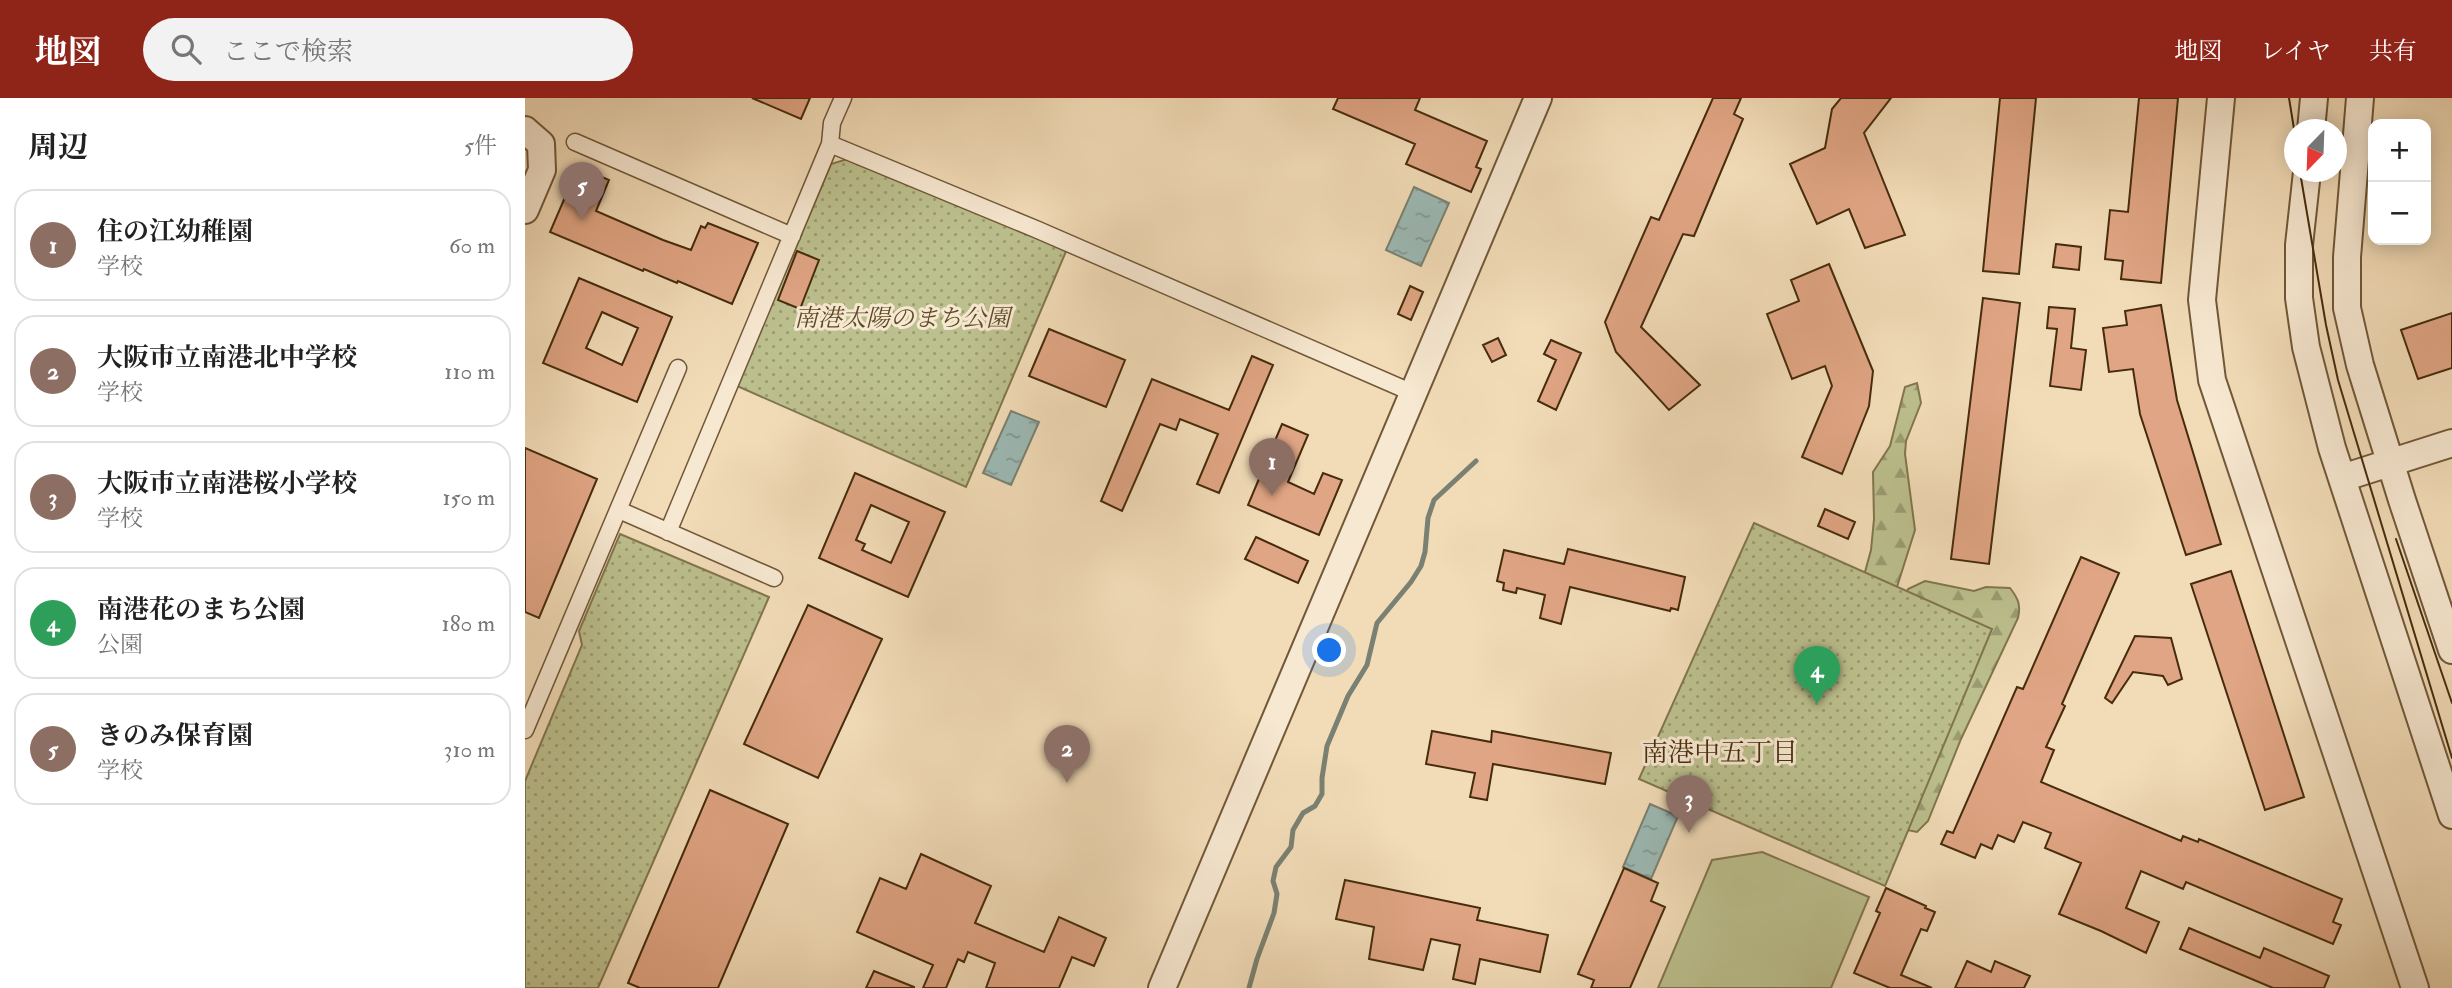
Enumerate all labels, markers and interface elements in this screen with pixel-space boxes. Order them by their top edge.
search box [143,18,633,81]
icon: search [167,30,205,68]
text: 地図 [35,32,101,73]
text: ここで検索 [223,36,353,68]
text: 地図 [2174,36,2222,67]
text: レイヤ [2260,36,2331,67]
text: 共有 [2369,36,2417,67]
north arrow [2284,119,2347,182]
map controls [2368,119,2431,245]
button: + [2368,119,2431,182]
text: 周辺 [28,129,88,166]
text: 5件 [464,131,497,160]
pin: 5 [559,162,605,220]
button: − [2368,182,2431,245]
text: 住の江幼稚園 [97,216,253,248]
text: 1 [49,231,57,260]
text: 60 m [449,231,495,260]
text: 学校 [97,252,143,281]
park label: 南港太陽のまち公園 [794,303,1014,334]
text: 大阪市立南港北中学校 [97,342,357,374]
text: 2 [47,357,59,386]
text: 110 m [444,357,495,386]
text: 学校 [97,378,143,407]
pin: 1 [1249,438,1295,496]
text: 大阪市立南港桜小学校 [97,468,357,500]
text: 3 [49,483,57,512]
text: 150 m [442,483,495,512]
text: 学校 [97,504,143,533]
text: 南港花のまち公園 [97,594,305,626]
text: 4 [47,609,59,638]
text: 180 m [442,609,495,638]
text: 公園 [97,630,143,659]
your location [1312,633,1346,667]
pin: 4 [1794,646,1840,704]
text: きのみ保育園 [97,720,253,752]
pin: 2 [1044,725,1090,783]
text: 5 [48,735,58,764]
text: 310 m [444,735,495,764]
district label: 南港中五丁目 [1642,737,1798,769]
text: 学校 [97,756,143,785]
pin: 3 [1666,775,1712,833]

